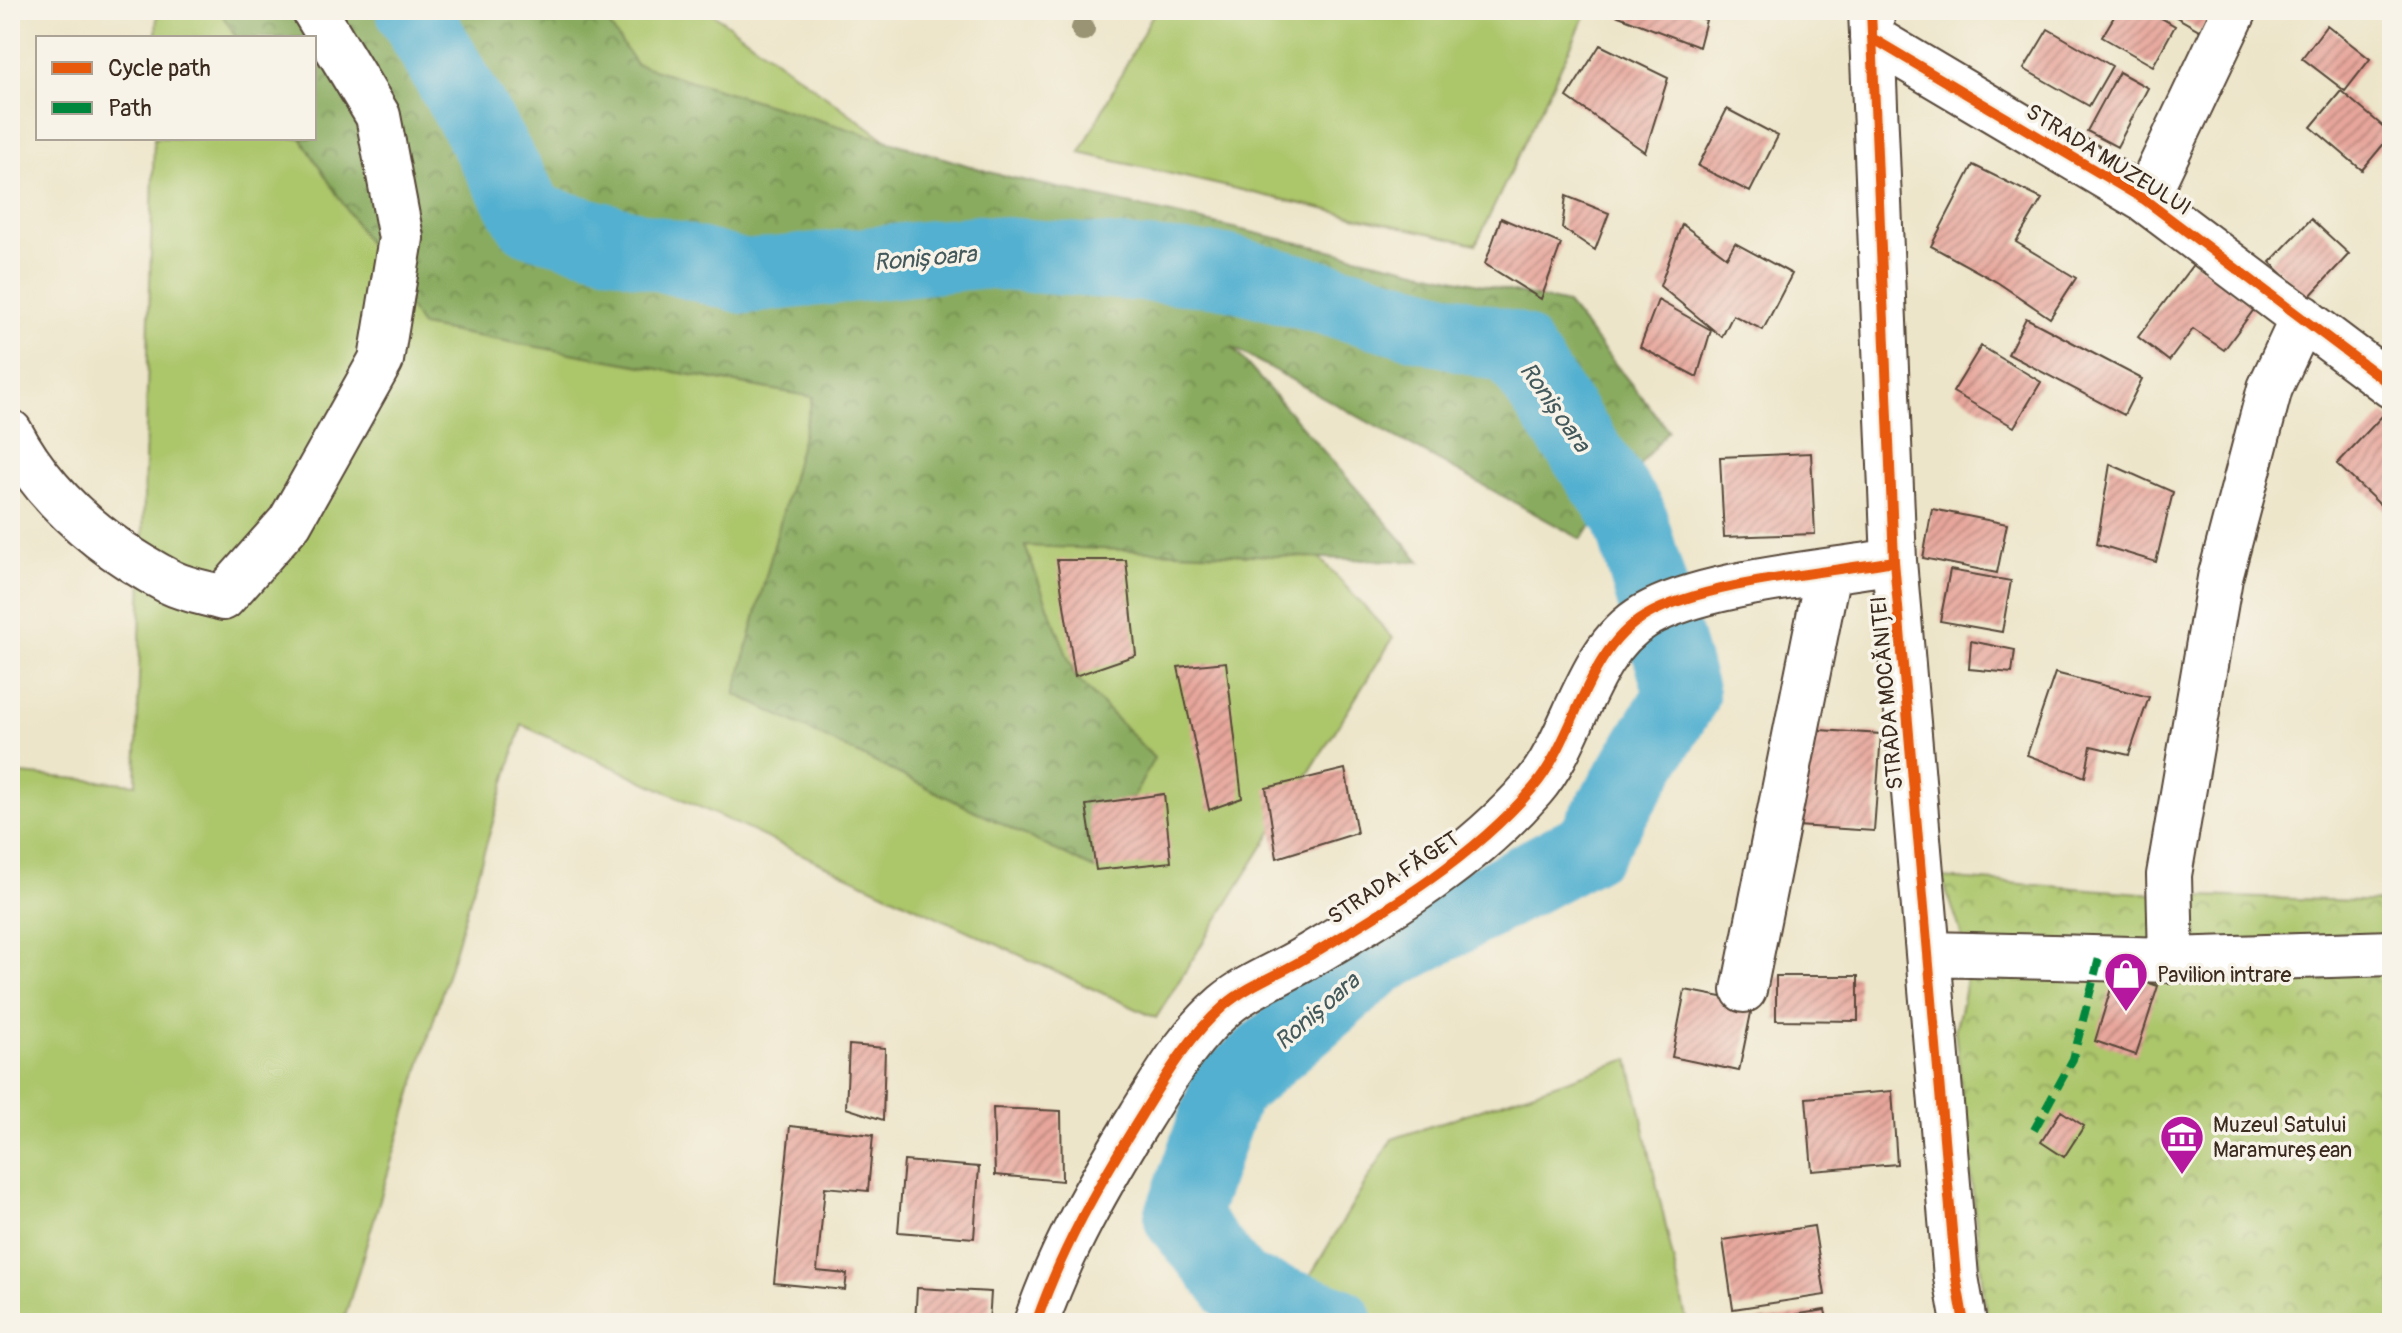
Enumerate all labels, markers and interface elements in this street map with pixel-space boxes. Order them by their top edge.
legend [36,36,316,140]
text: Cycle path [108,54,211,83]
text: Path [108,94,152,123]
street label: STRADA MUZEULUI [2021,98,2196,222]
water label: Ronișoara [873,239,979,277]
water label: Ronișoara [1513,357,1597,459]
street label: STRADA MOCĂNIȚEI [1865,595,1909,791]
street label: STRADA FĂGET [1323,825,1465,931]
shop icon: Pavilion intrare [2102,950,2150,1013]
place label: Pavilion intrare [2157,961,2292,989]
water label: Ronișoara [1269,966,1367,1056]
place label: Muzeul Satului Maramureșean [2213,1111,2352,1164]
museum icon: Muzeul Satului Maramureșean [2158,1113,2206,1176]

